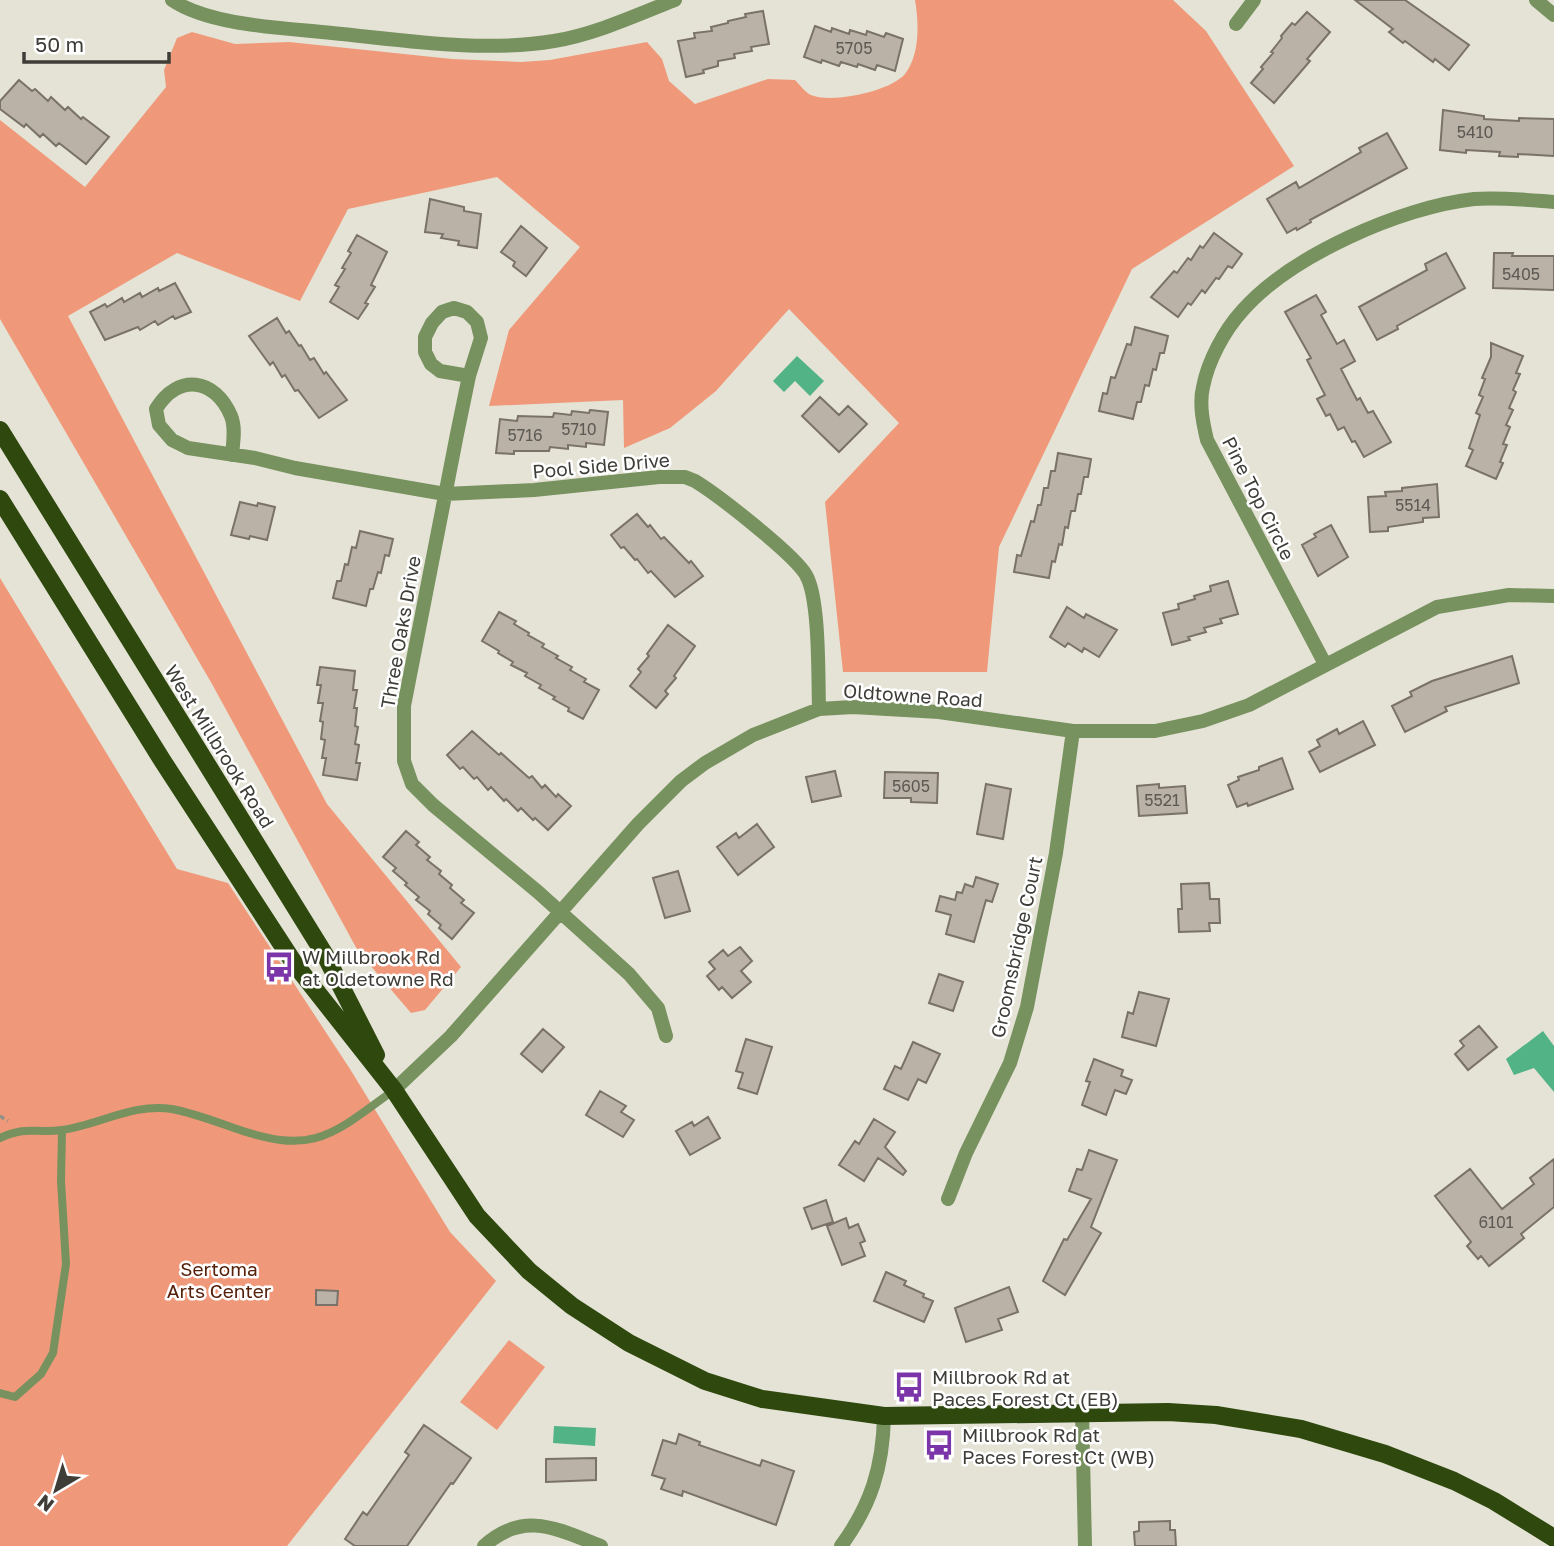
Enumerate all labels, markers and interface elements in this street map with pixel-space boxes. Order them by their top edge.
scale bar [24,21,170,65]
text: 50 m [35,31,84,57]
house number: 5705 [836,38,872,58]
house number: 5410 [1457,122,1493,142]
house number: 5405 [1502,264,1540,284]
house number: 5710 [561,419,597,439]
house number: 5716 [507,425,543,445]
street label: Pine Top Circle [1218,432,1300,564]
street label: Pool Side Drive [531,448,671,482]
house number: 5514 [1395,495,1431,515]
street label: Three Oaks Drive [375,554,425,710]
street label: West Millbrook Road [160,660,280,832]
street label: Oldtowne Road [842,679,984,711]
house number: 5605 [892,776,930,796]
house number: 5521 [1144,790,1180,810]
street label: Groomsbridge Court [986,854,1046,1040]
place label: W Millbrook Rd at Oldetowne Rd [302,945,454,990]
bus stop icon: W Millbrook Rd at Oldetowne Rd [262,950,296,984]
house number: 6101 [1478,1212,1514,1232]
park label: Sertoma Arts Center [167,1257,272,1302]
place label: Millbrook Rd at Paces Forest Ct (EB) [932,1365,1118,1410]
bus stop icon: Millbrook Rd at Paces Forest Ct (EB) [892,1370,926,1404]
place label: Millbrook Rd at Paces Forest Ct (WB) [962,1423,1155,1468]
bus stop icon: Millbrook Rd at Paces Forest Ct (WB) [922,1428,956,1462]
north arrow [21,1455,91,1525]
text: N [32,1490,58,1517]

